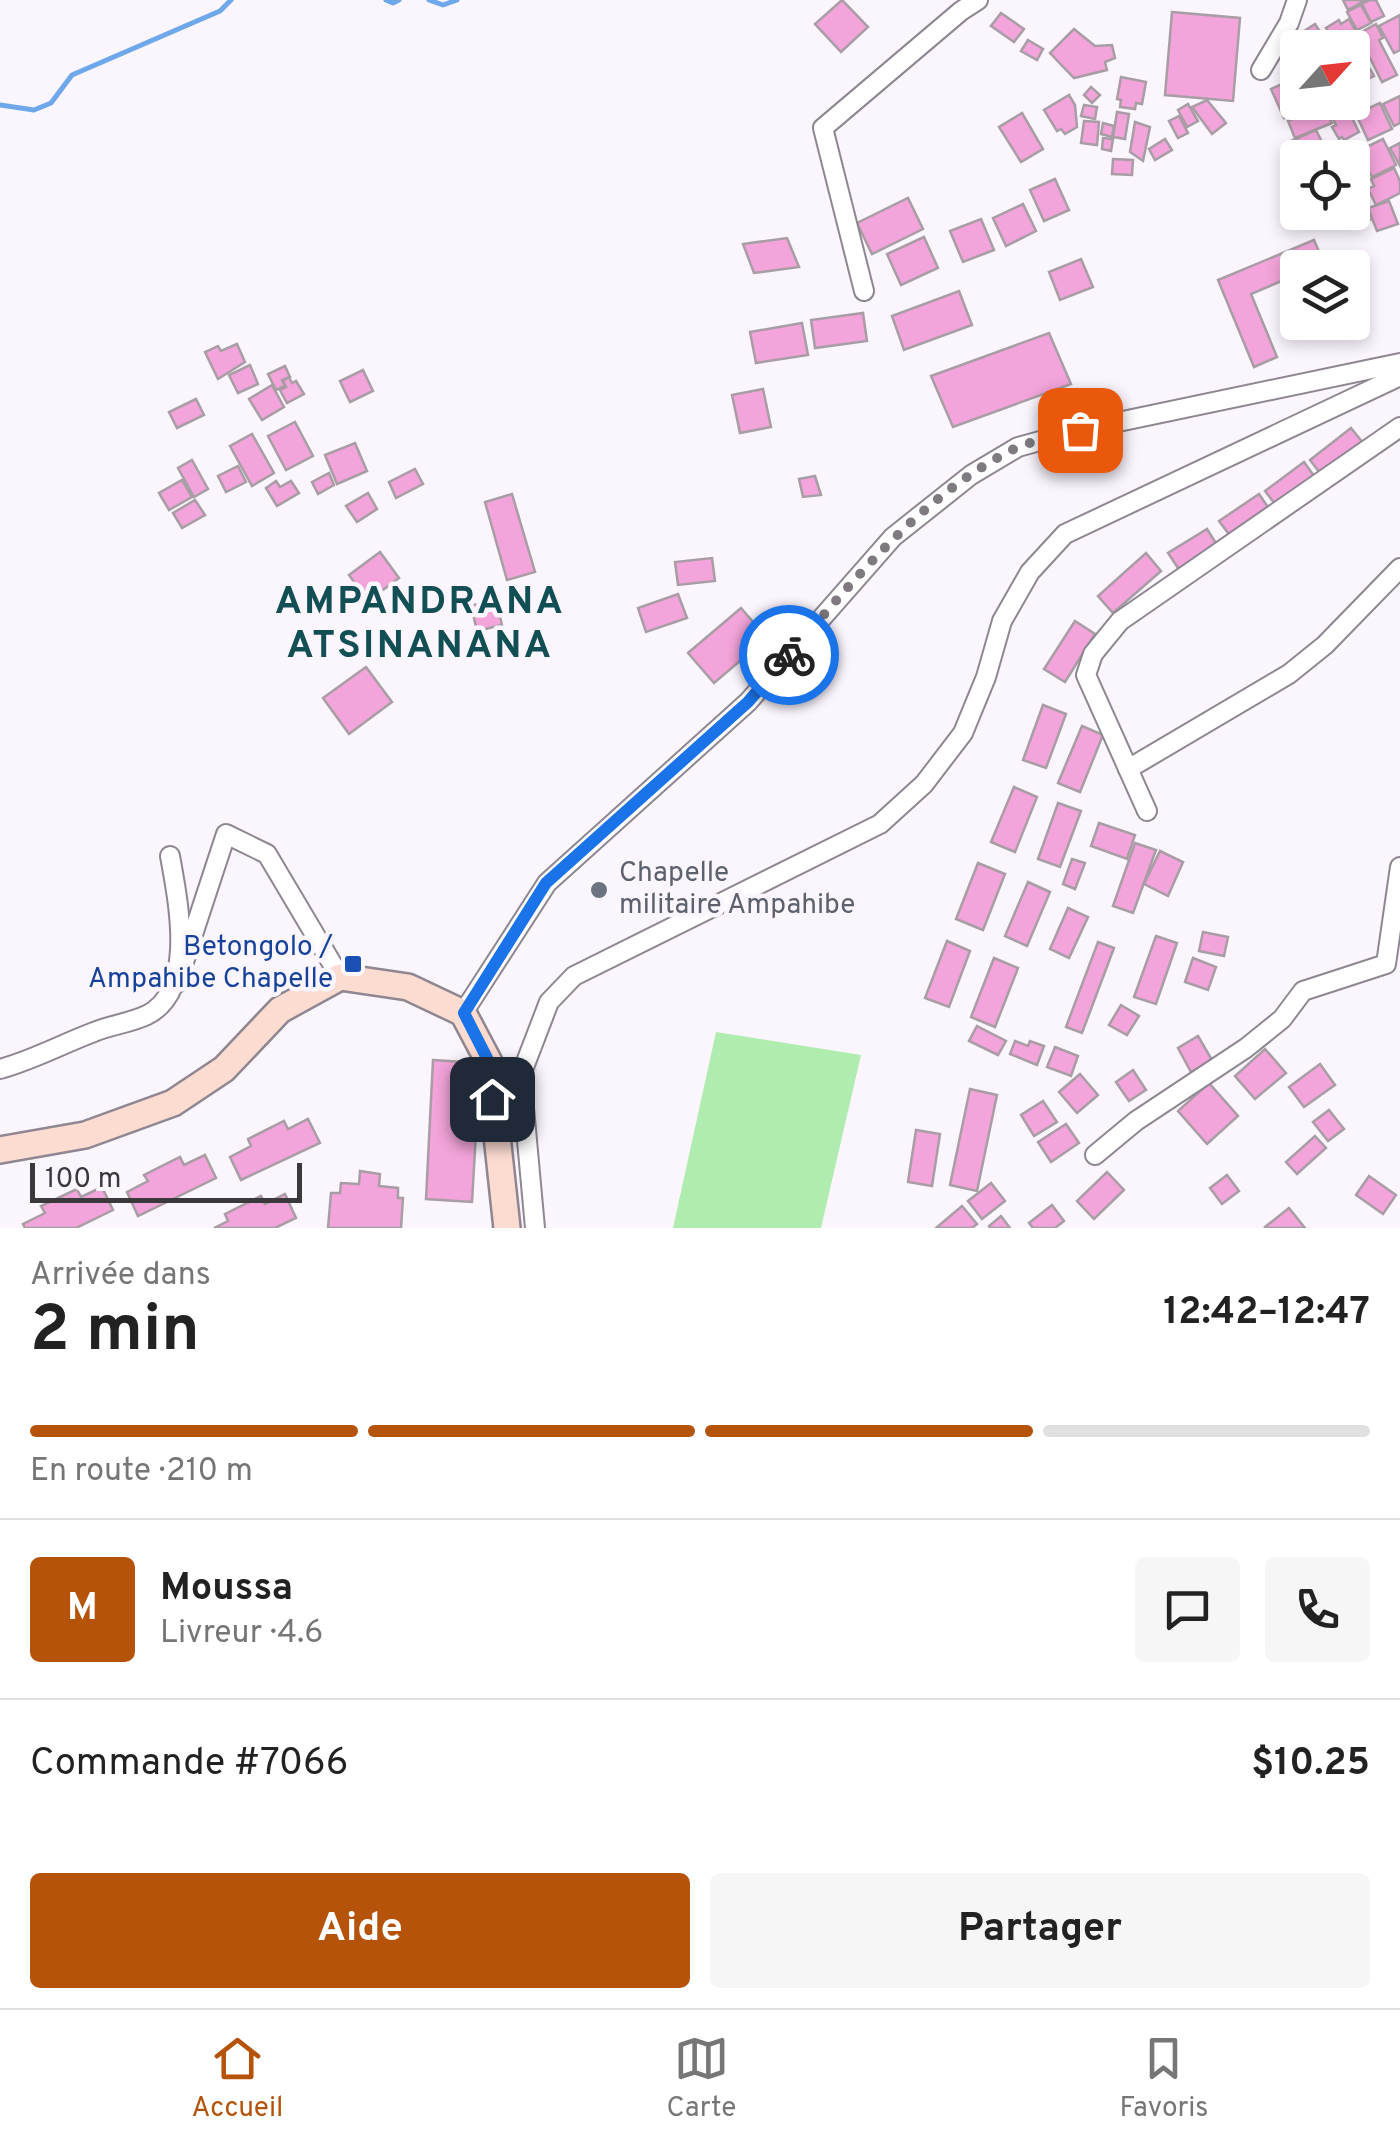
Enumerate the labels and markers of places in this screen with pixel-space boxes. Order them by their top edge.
pin [1038,388,1123,473]
place label: Chapelle militaire Ampahibe [619,856,855,924]
marker: Chapelle militaire Ampahibe [588,879,610,901]
place label: Betongolo / Ampahibe Chapelle [88,930,333,998]
marker: Betongolo / Ampahibe Chapelle [342,953,364,975]
pin [450,1057,535,1142]

